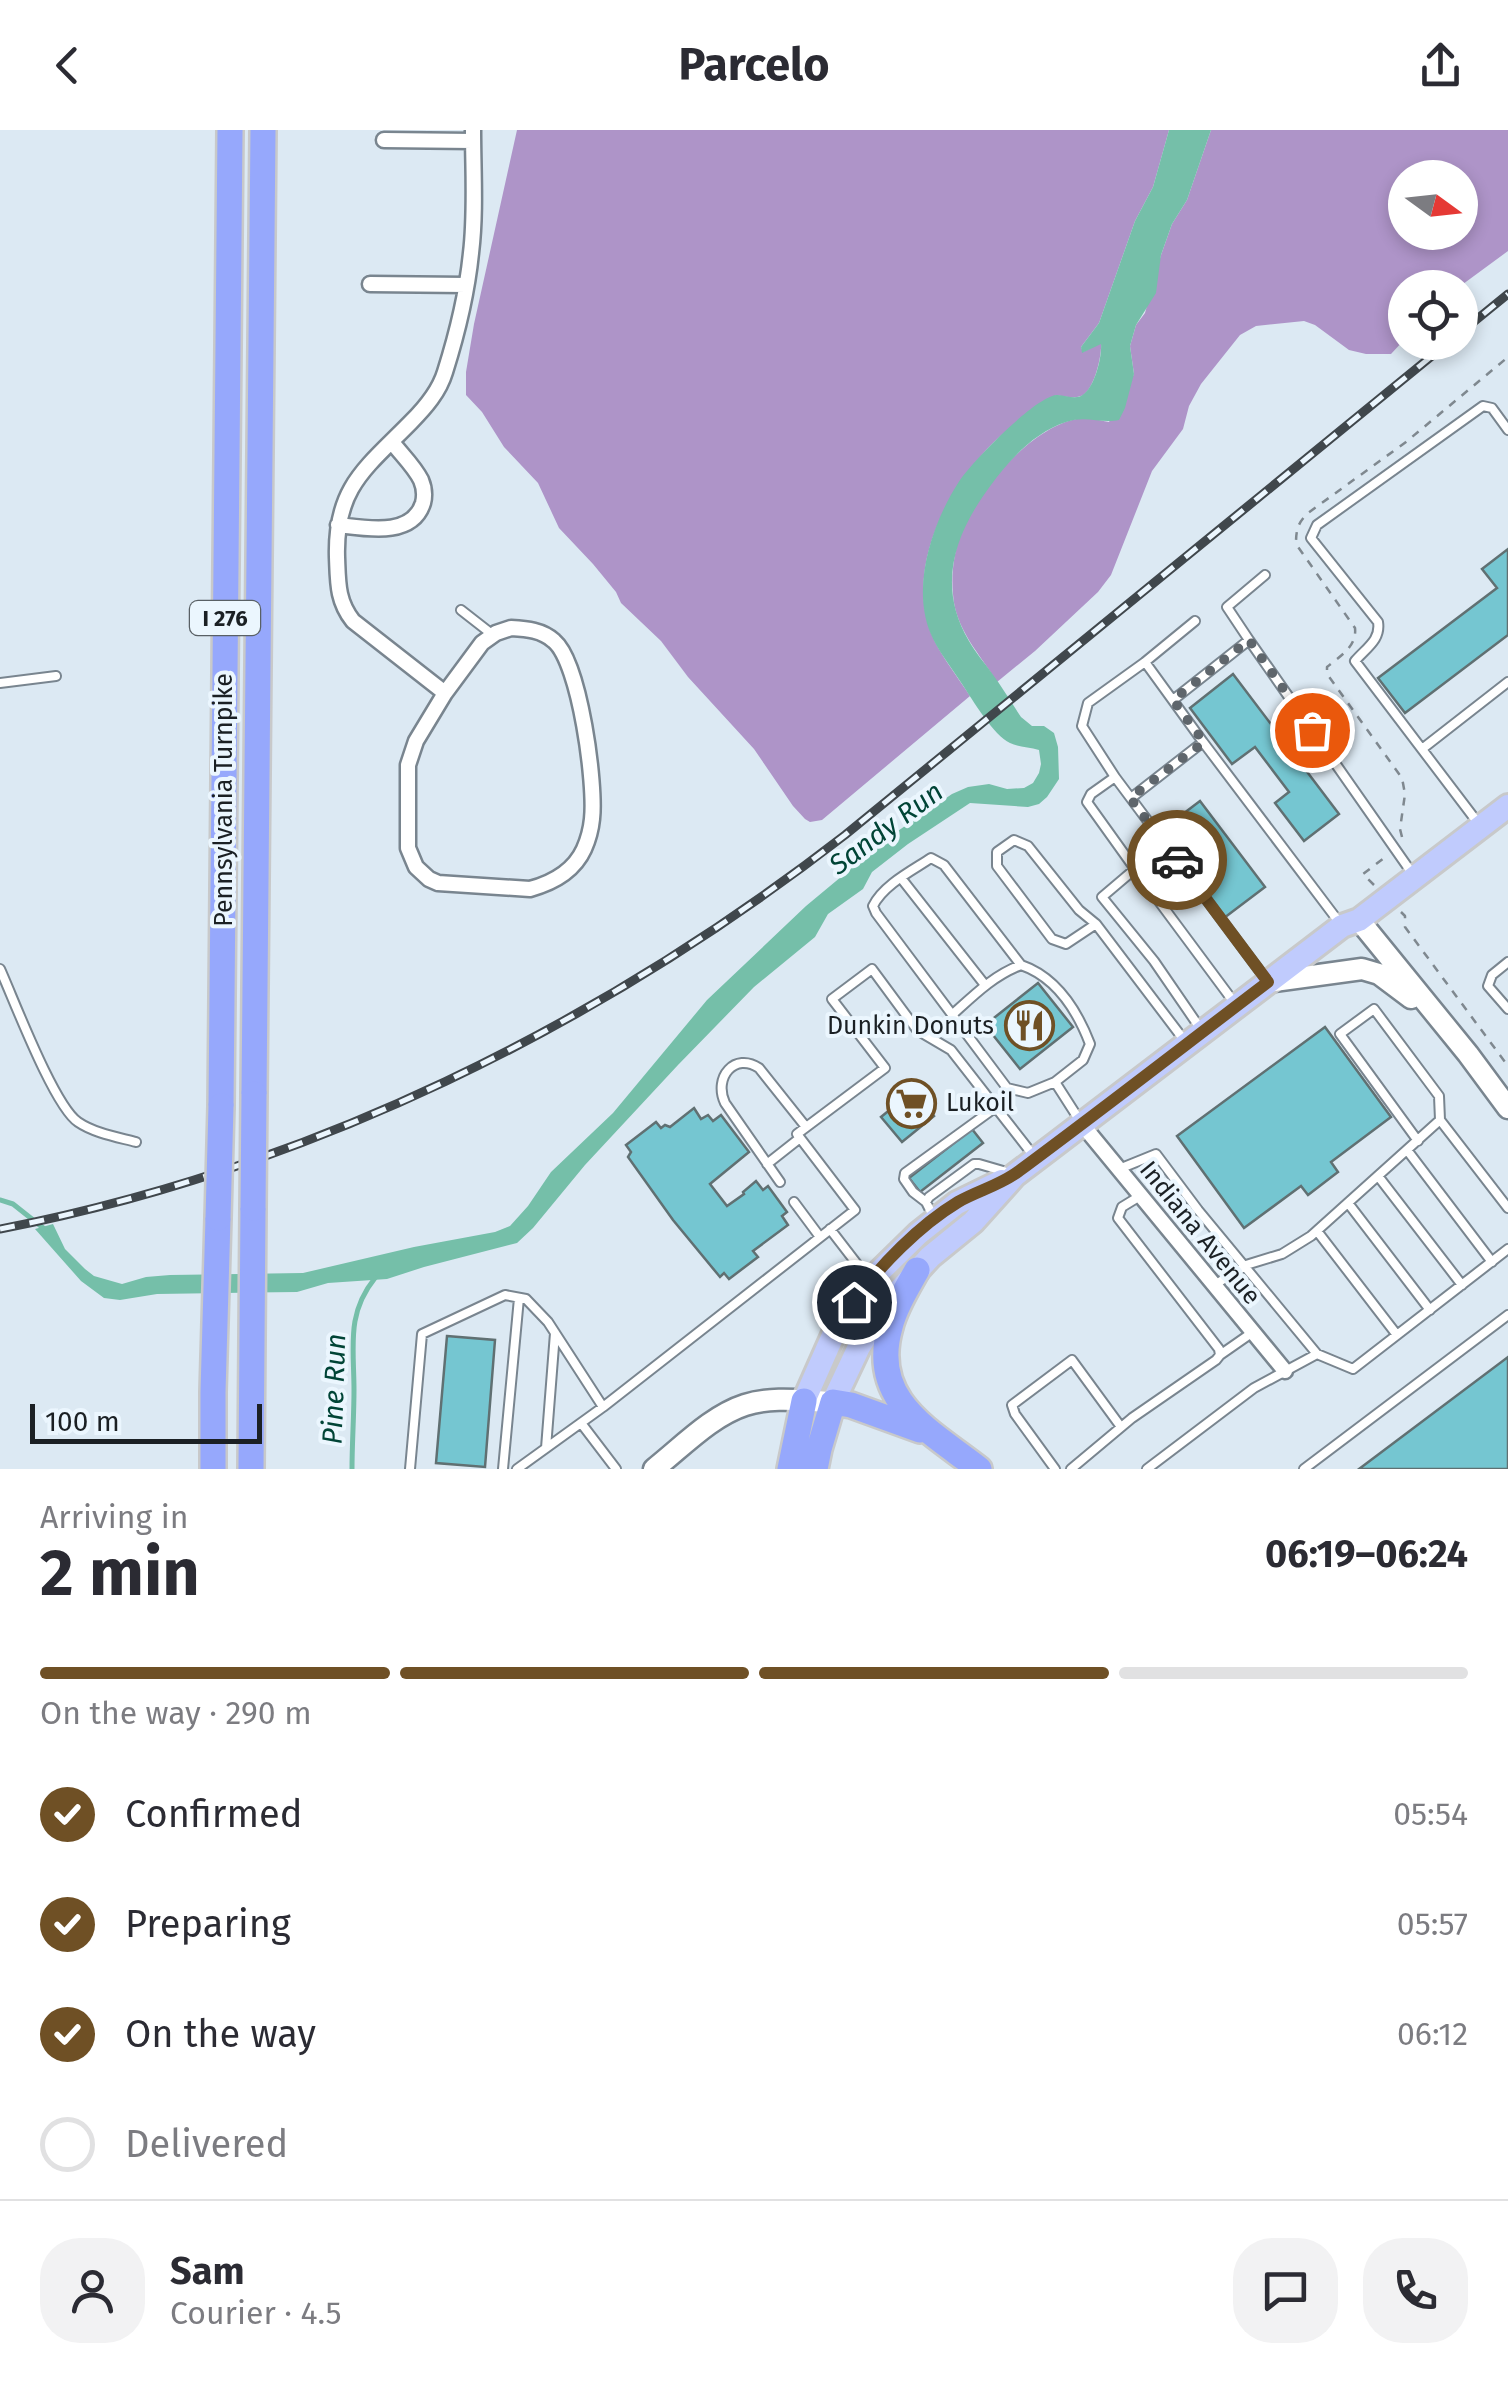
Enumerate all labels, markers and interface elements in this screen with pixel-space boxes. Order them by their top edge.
icon: back [40,38,95,93]
text: Parcelo [679,38,829,92]
icon: share [1413,38,1468,93]
north arrow [1388,160,1478,250]
map controls [1388,160,1478,360]
button: locate [1388,270,1478,360]
road number: I 276 [190,601,260,635]
street label: Pennsylvania Turnpike [209,673,239,927]
pin [1270,688,1355,773]
icon: bag [1285,703,1340,758]
water label: Sandy Run [822,775,949,882]
courier [1127,810,1227,910]
icon: car [1150,833,1205,888]
restaurant icon: Dunkin Donuts [1003,1000,1055,1052]
place label: Dunkin Donuts [827,1011,994,1041]
supermarket icon: Lukoil [885,1077,937,1129]
place label: Lukoil [946,1088,1014,1118]
street label: Indiana Avenue [1133,1155,1267,1311]
pin [812,1260,897,1345]
icon: home [827,1275,882,1330]
water label: Pine Run [316,1333,352,1445]
scale bar [30,1399,262,1444]
text: 100 m [45,1405,120,1438]
text: Arriving in [40,1498,188,1536]
text: 06:19–06:24 [1265,1531,1468,1577]
text: 2 min [40,1534,200,1612]
text: On the way · 290 m [40,1694,312,1732]
icon: check [40,1787,95,1842]
text: Confirmed [125,1791,303,1837]
text: 05:54 [1393,1795,1468,1833]
icon: check [40,1897,95,1952]
text: Preparing [125,1901,291,1947]
text: 05:57 [1397,1905,1468,1943]
icon: check [40,2007,95,2062]
text: On the way [125,2011,316,2057]
text: 06:12 [1397,2015,1468,2053]
text: Delivered [125,2121,288,2167]
button: person [40,2238,145,2343]
button: chat [1233,2238,1338,2343]
button: phone [1363,2238,1468,2343]
text: Sam [170,2248,245,2294]
text: Courier · 4.5 [170,2294,341,2332]

